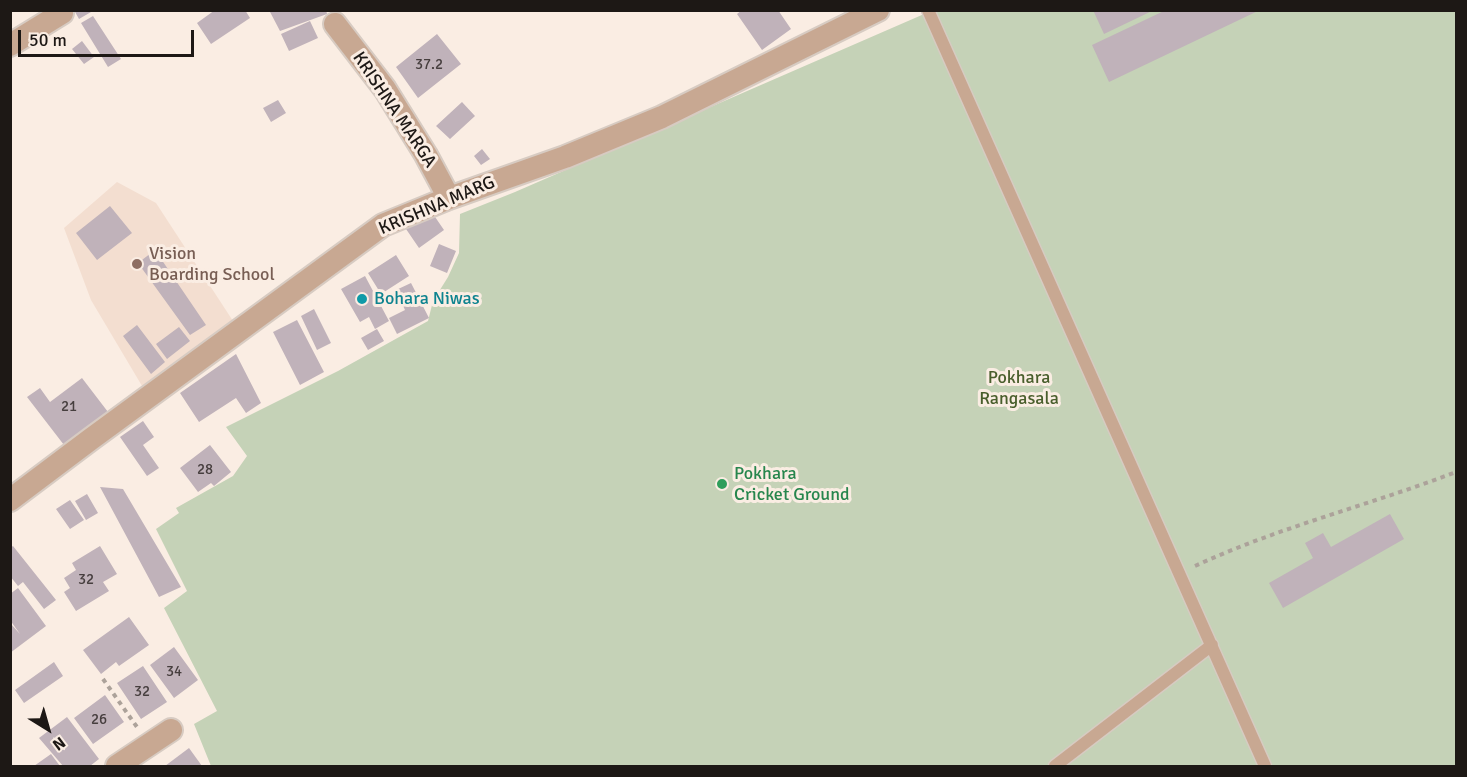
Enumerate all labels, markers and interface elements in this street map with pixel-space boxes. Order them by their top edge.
scale bar [21,18,196,56]
text: 50 m [29,29,67,51]
street label: KRISHNA MARGA [347,48,441,172]
house number: 37.2 [415,56,443,74]
street label: KRISHNA MARG [376,172,498,240]
place label: Vision Boarding School [149,243,275,286]
marker: Vision Boarding School [130,257,144,271]
place label: Bohara Niwas [374,288,480,310]
marker: Bohara Niwas [355,292,369,306]
park label: Pokhara Rangasala [979,367,1059,410]
house number: 21 [61,398,77,416]
house number: 28 [197,461,213,479]
place label: Pokhara Cricket Ground [734,463,850,506]
marker: Pokhara Cricket Ground [715,477,729,491]
house number: 32 [78,571,94,589]
house number: 34 [166,663,182,681]
house number: 32 [134,683,150,701]
north arrow [18,699,78,759]
house number: 26 [91,711,107,729]
text: N [48,732,69,755]

